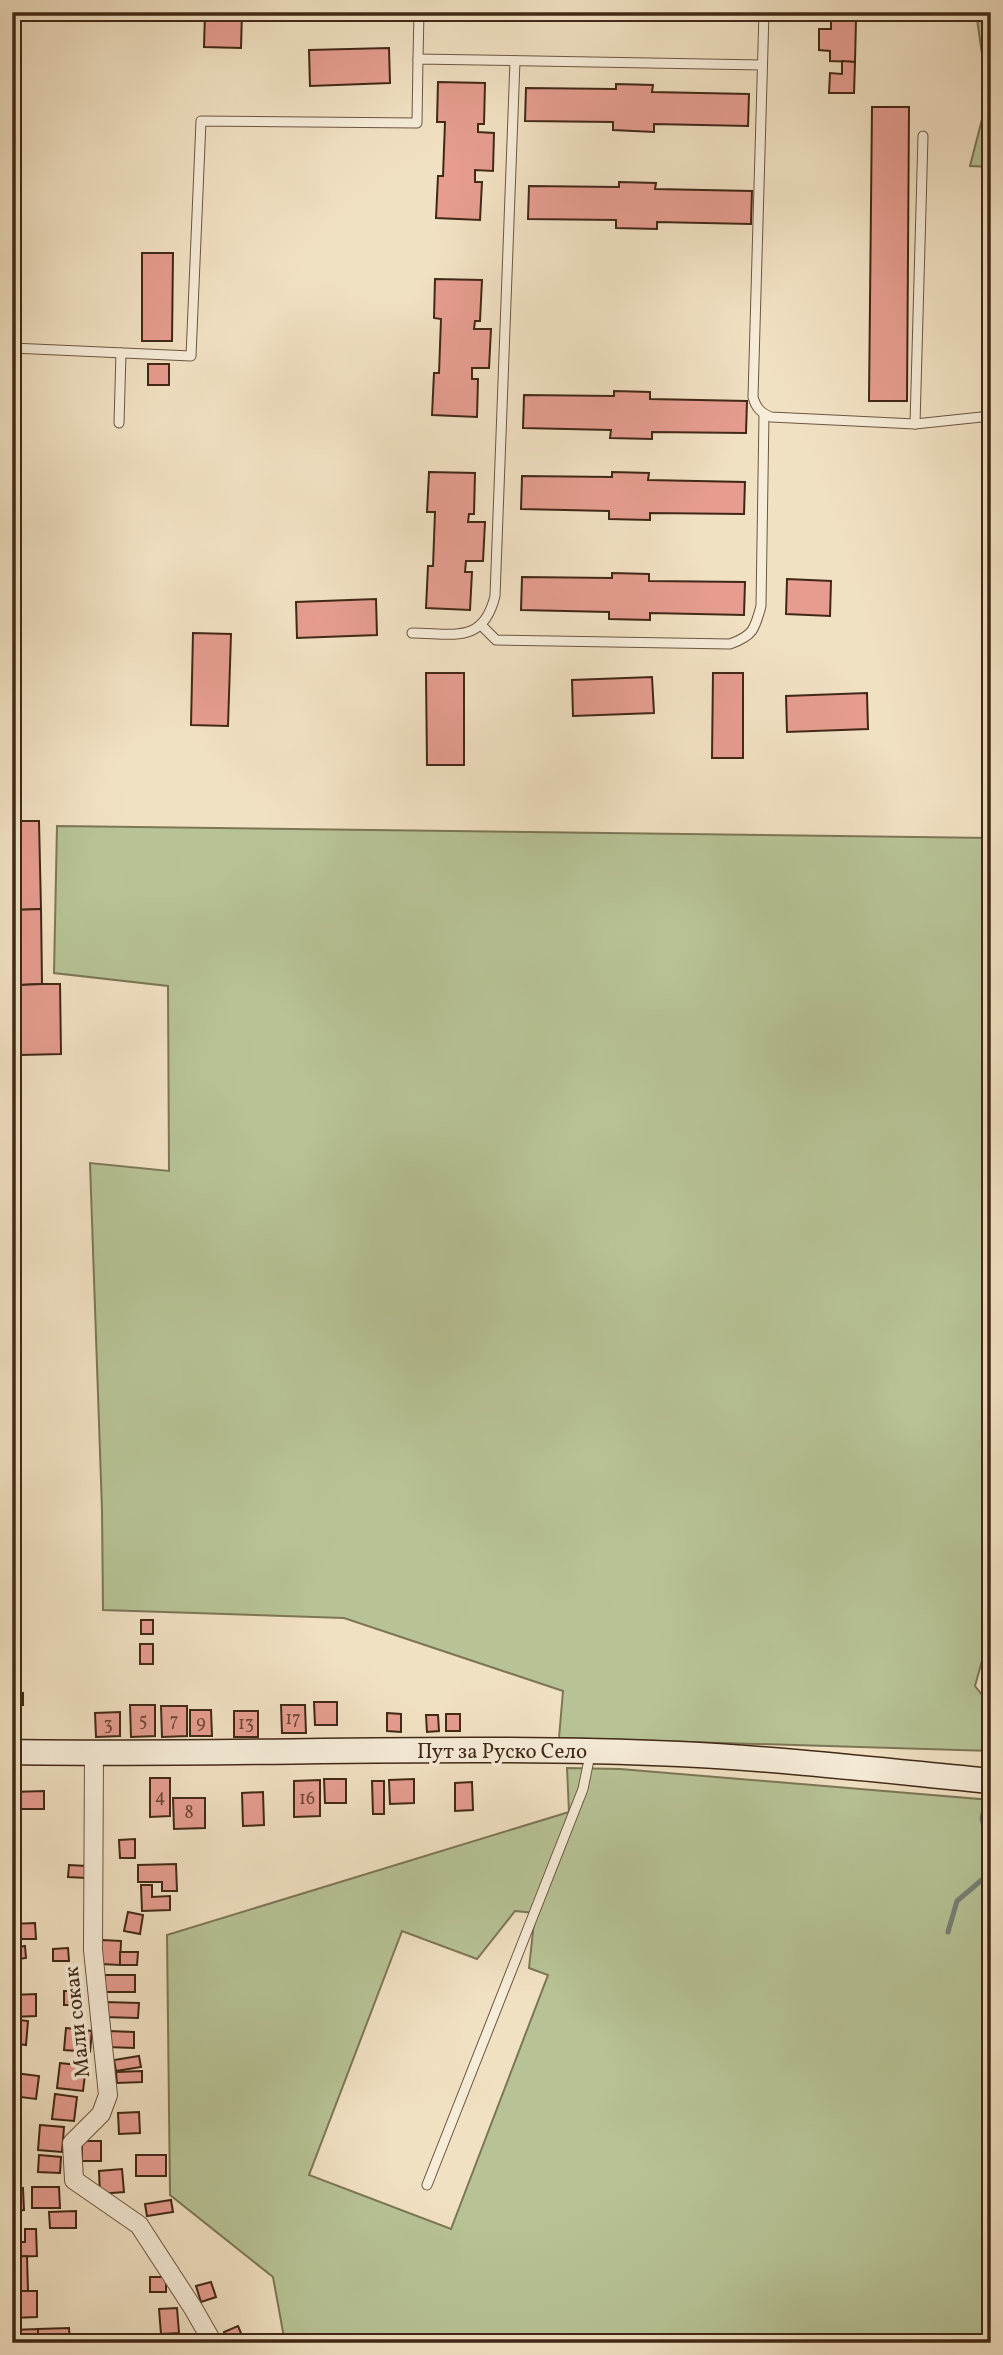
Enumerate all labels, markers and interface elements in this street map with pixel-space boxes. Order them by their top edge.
house number: 17 [285,1707,301,1732]
house number: 5 [139,1709,147,1734]
house number: 7 [170,1709,178,1734]
house number: 9 [196,1711,206,1736]
house number: 13 [238,1712,254,1737]
house number: 3 [103,1713,113,1738]
street label: Пут за Руско Село [417,1738,587,1767]
house number: 4 [155,1785,165,1810]
house number: 16 [299,1787,315,1812]
house number: 8 [184,1801,194,1826]
street label: Мали сокак [58,1965,98,2079]

